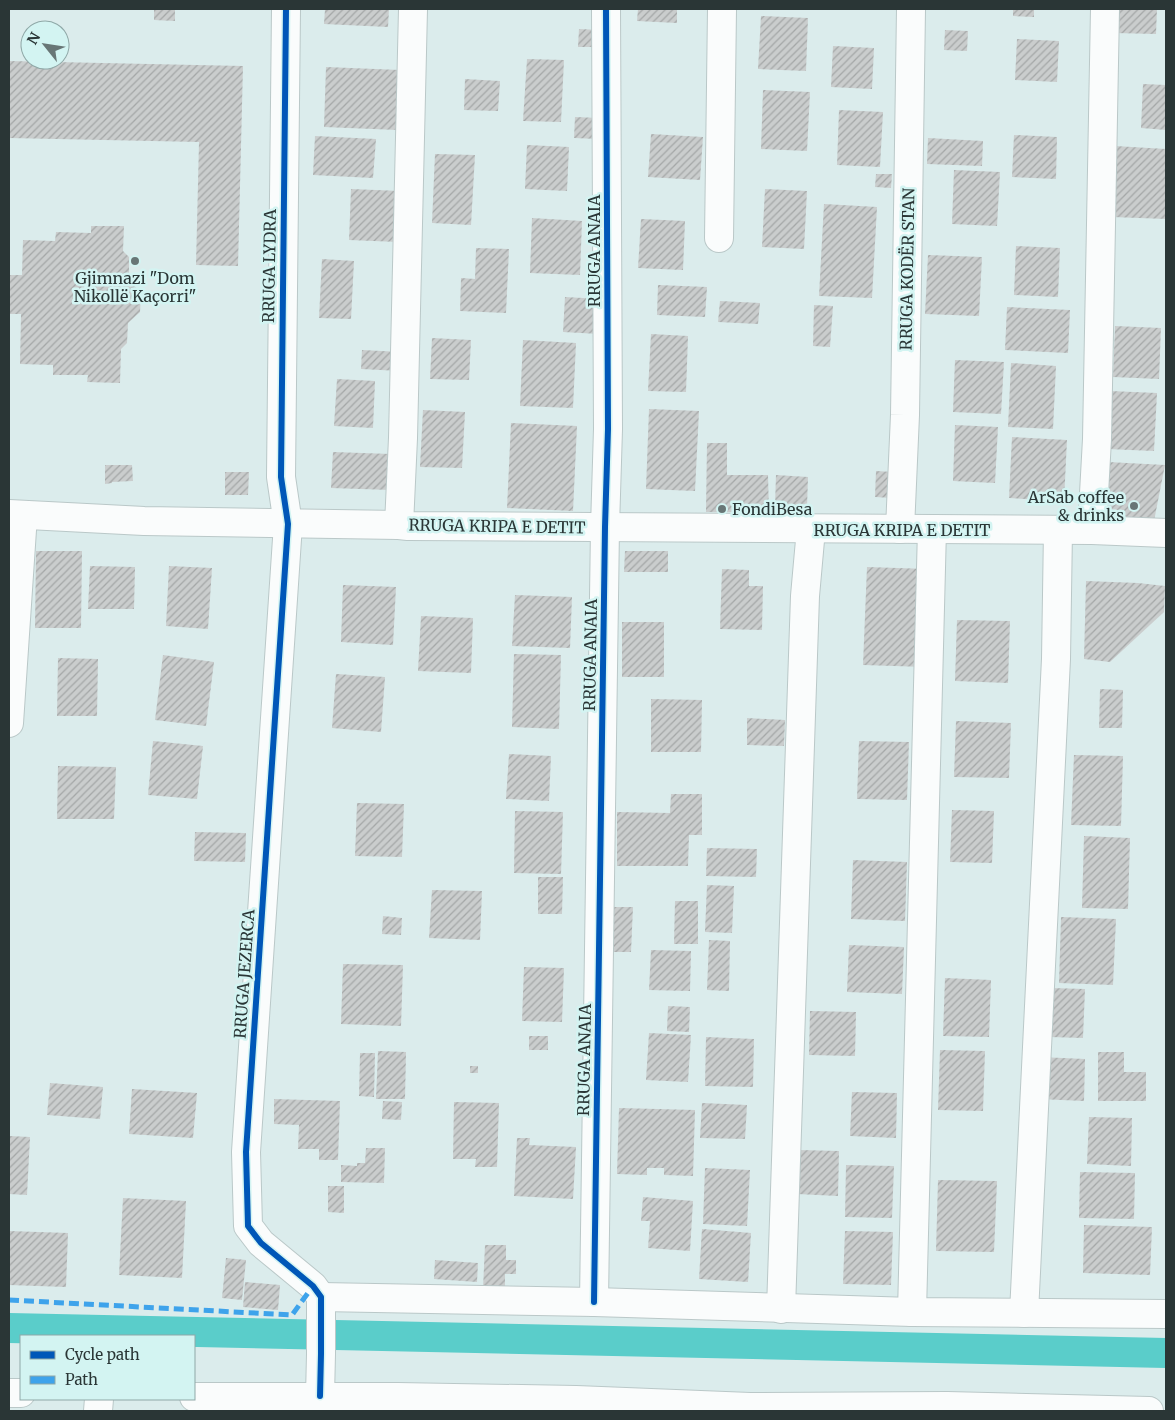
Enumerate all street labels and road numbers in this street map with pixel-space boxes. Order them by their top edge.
street label: RRUGA KODËR STAN [896,187,918,351]
street label: RRUGA ANAIA [584,194,604,307]
street label: RRUGA LYDRA [258,208,280,323]
street label: RRUGA KRIPA E DETIT [408,514,586,538]
street label: RRUGA KRIPA E DETIT [814,520,990,540]
street label: RRUGA ANAIA [579,598,601,711]
street label: RRUGA JEZERCA [230,908,259,1039]
street label: RRUGA ANAIA [573,1003,595,1116]

